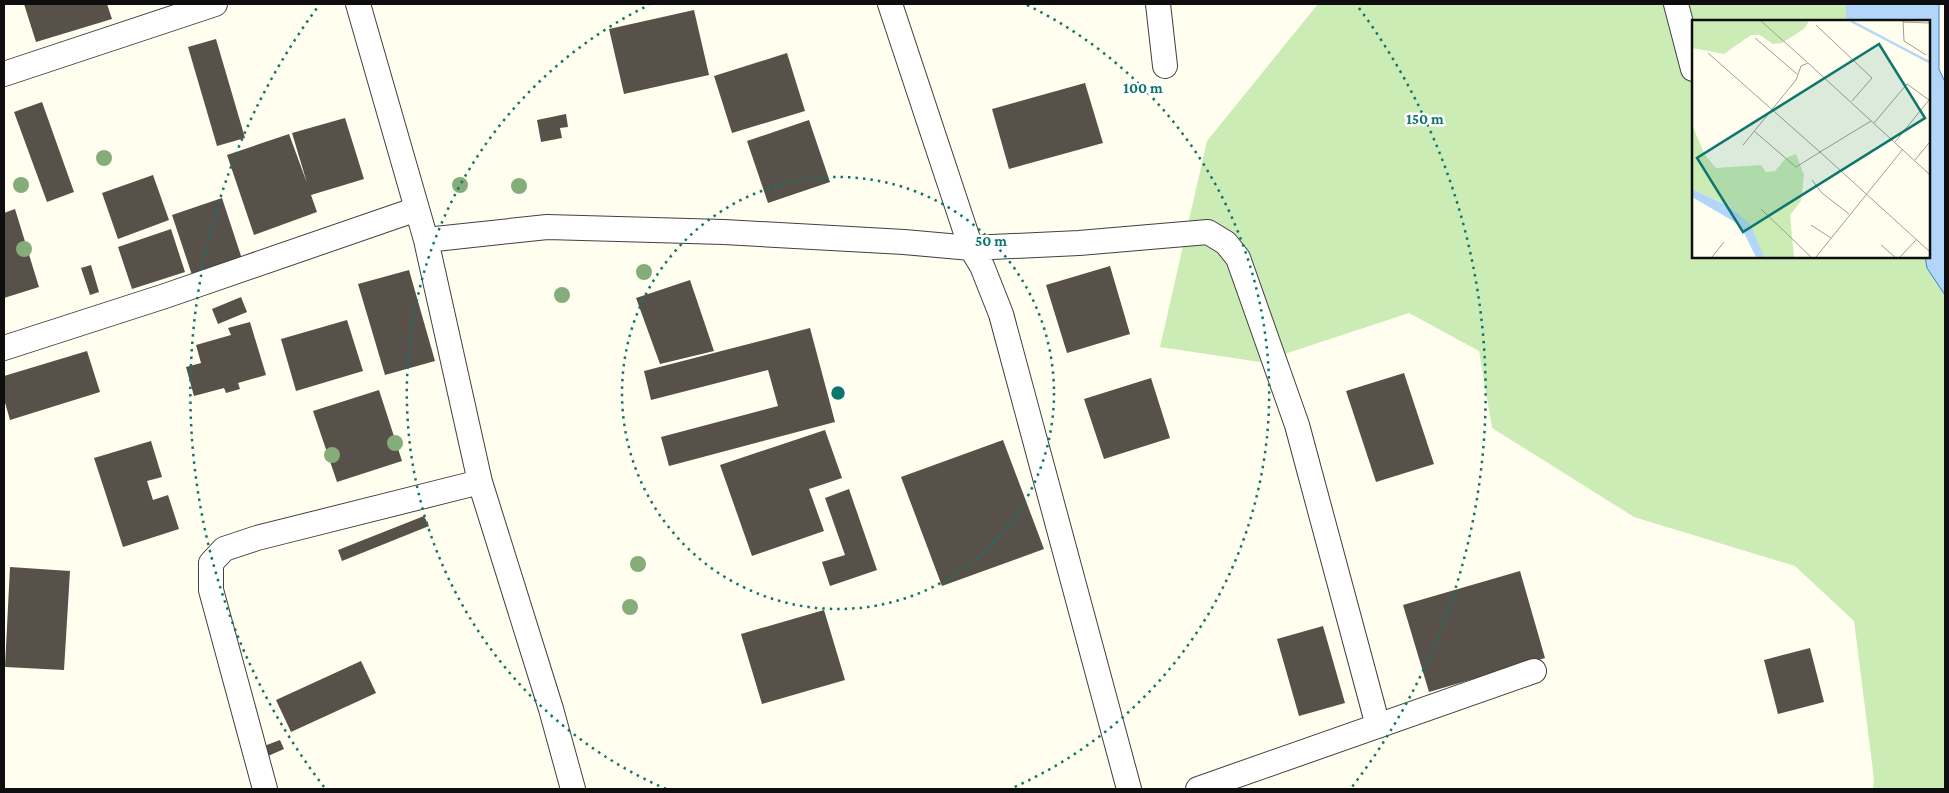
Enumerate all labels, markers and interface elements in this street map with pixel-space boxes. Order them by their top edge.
inset map [1692,20,1929,258]
text: 100 m [1123,80,1163,96]
text: 150 m [1406,111,1444,127]
text: 50 m [975,233,1007,249]
centre of rings [829,384,847,402]

